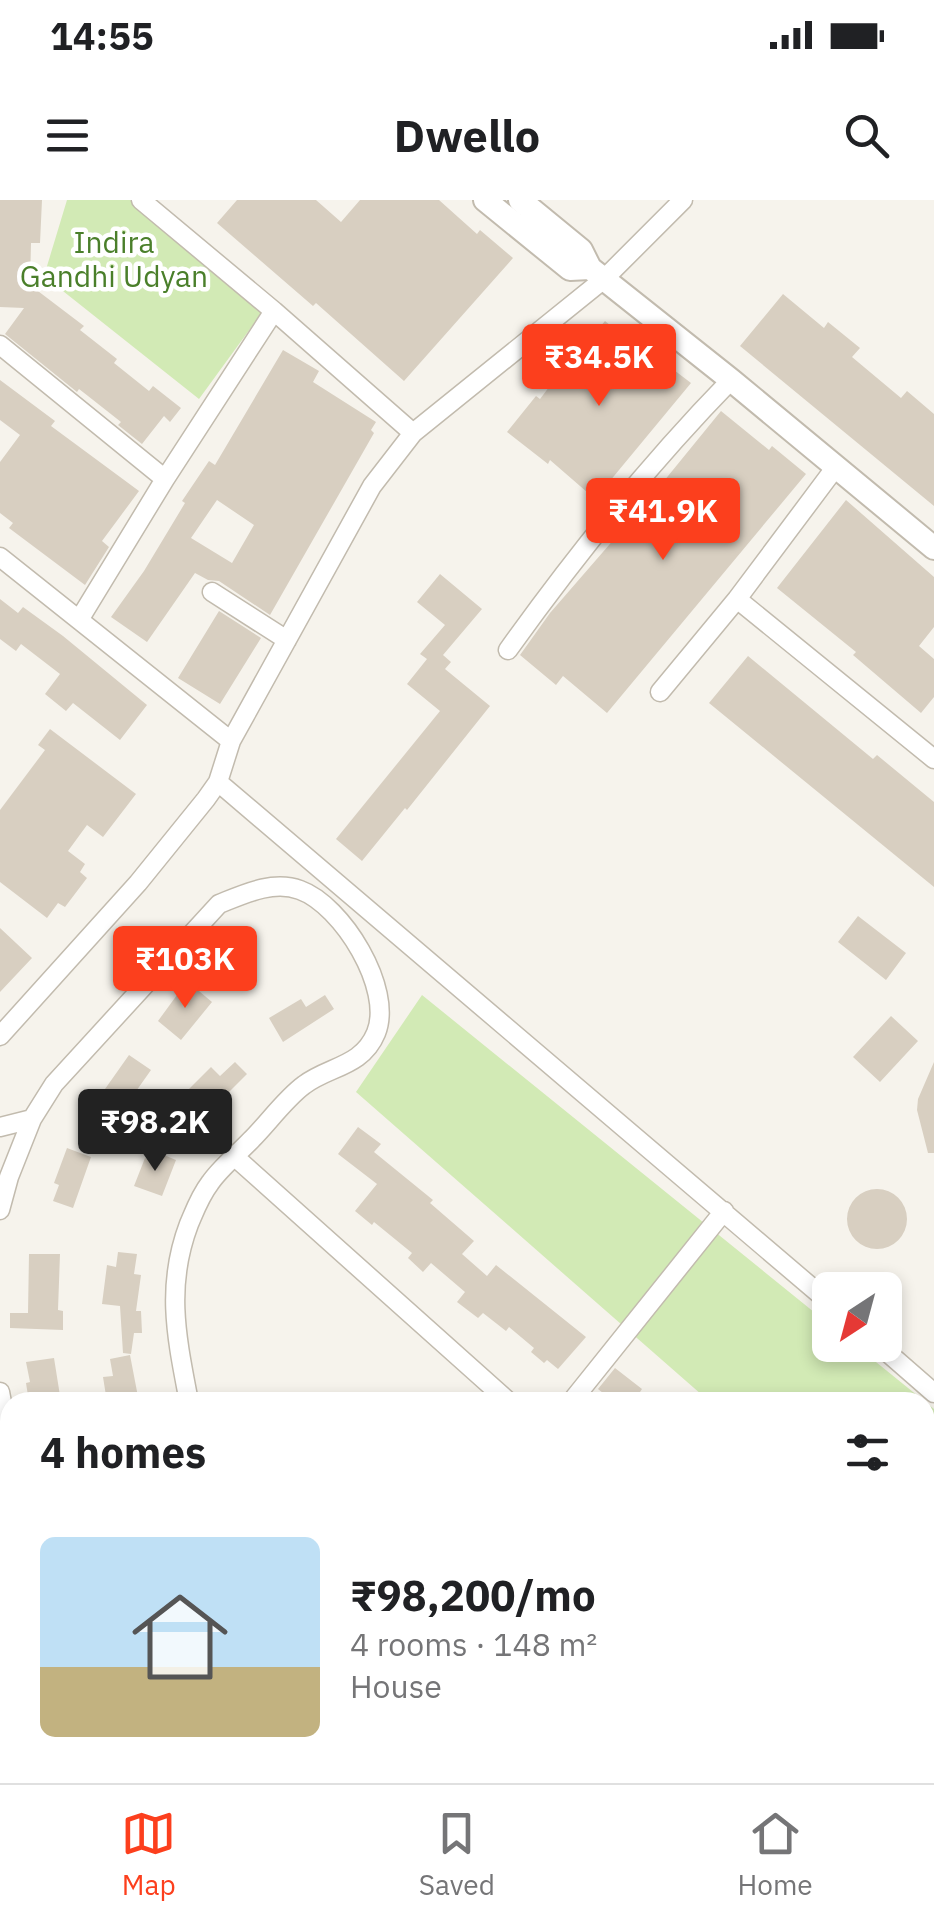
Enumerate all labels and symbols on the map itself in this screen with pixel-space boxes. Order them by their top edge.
park label: Indira Gandhi Udyan [20,222,208,295]
pin: ₹34.5K [518,324,680,409]
pin: ₹41.9K [582,478,744,563]
pin: ₹103K [115,926,255,1011]
pin: ₹98.2K [74,1089,236,1174]
north arrow [812,1272,902,1362]

